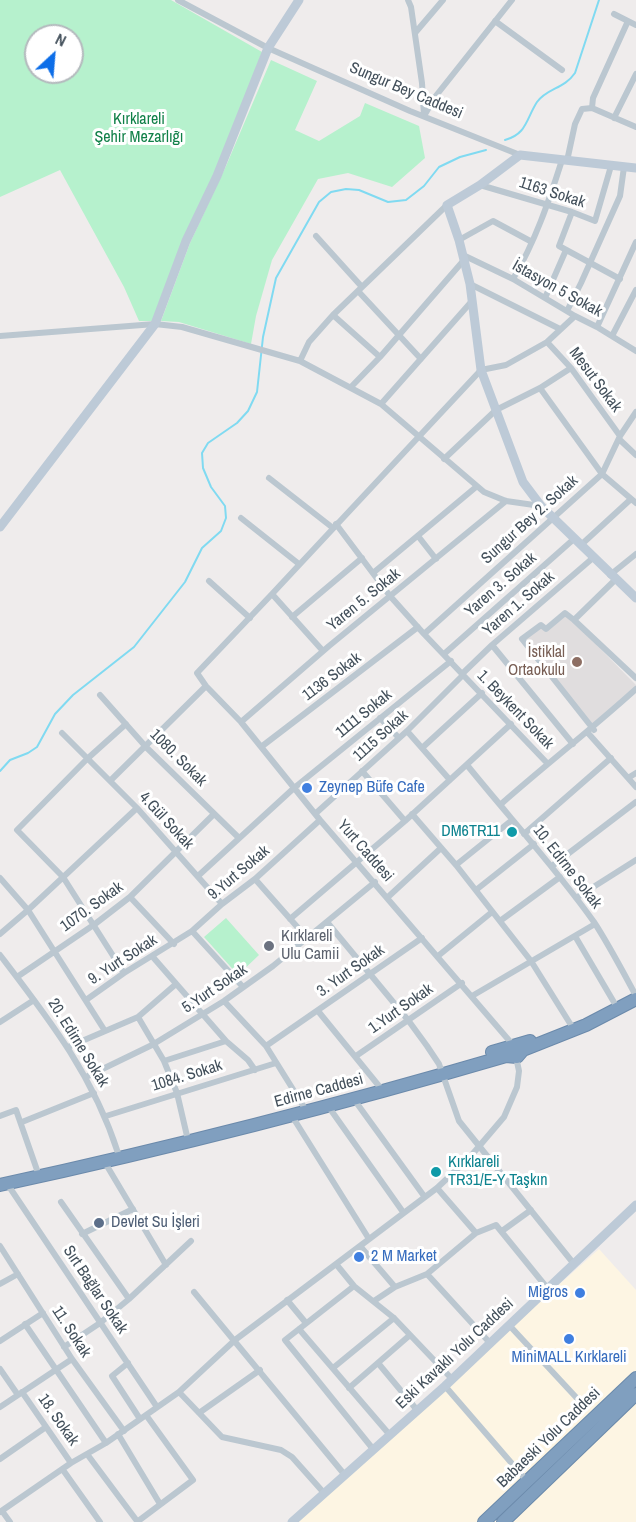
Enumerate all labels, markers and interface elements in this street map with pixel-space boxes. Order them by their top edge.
north arrow [24,24,84,84]
text: N [52,28,70,52]
street label: Sungur Bey Caddesi [347,59,465,123]
park label: Kırklareli Şehir Mezarlığı [95,110,183,148]
street label: 1163 Sokak [517,173,587,213]
street label: İstasyon 5 Sokak [509,256,605,322]
street label: Mesut Sokak [565,344,625,416]
street label: Sungur Bey 2. Sokak [478,472,582,568]
street label: Yaren 3. Sokak [461,549,541,621]
street label: Yaren 5. Sokak [323,565,405,635]
street label: Yaren 1. Sokak [479,568,559,640]
place label: İstiklal Ortaokulu [508,643,565,681]
street label: 1136 Sokak [299,649,365,705]
marker: İstiklal Ortaokulu [570,655,584,669]
street label: 1. Beykent Sokak [473,667,557,753]
street label: 1111 Sokak [332,686,396,742]
street label: 1115 Sokak [350,706,412,766]
street label: 1080. Sokak [145,725,211,791]
place label: Zeynep Büfe Cafe [319,778,425,798]
marker: Zeynep Büfe Cafe [300,781,314,795]
street label: 4.Gül Sokak [135,788,197,854]
street label: Yurt Caddesi [333,816,397,886]
street label: 10. Edirne Sokak [528,821,606,913]
place label: DM6TR11 [441,822,500,842]
marker: DM6TR11 [505,825,519,839]
street label: 9.Yurt Sokak [204,842,274,904]
street label: 1070. Sokak [57,878,127,936]
place label: Kırklareli Ulu Camii [281,927,339,965]
street label: 9. Yurt Sokak [85,931,161,989]
marker: Kırklareli Ulu Camii [262,939,276,953]
street label: 3. Yurt Sokak [314,941,388,1001]
street label: 5.Yurt Sokak [179,960,251,1018]
street label: 1.Yurt Sokak [365,980,437,1038]
street label: 20. Edirne Sokak [43,995,113,1091]
street label: 1084. Sokak [149,1056,225,1096]
street label: Edirne Caddesi [272,1070,366,1112]
place label: Kırklareli TR31/E-Y Taşkın [448,1153,547,1191]
marker: Kırklareli TR31/E-Y Taşkın [429,1165,443,1179]
place label: Devlet Su İşleri [111,1213,200,1233]
marker: Devlet Su İşleri [92,1216,106,1230]
street label: Sırt Bağlar Sokak [58,1242,132,1338]
place label: 2 M Market [371,1247,437,1267]
marker: 2 M Market [352,1250,366,1264]
place label: Migros [528,1283,568,1303]
marker: Migros [573,1286,587,1300]
street label: Eski Kavaklı Yolu Caddesi [392,1295,518,1413]
street label: 11. Sokak [47,1303,95,1361]
marker: MiniMALL Kırklareli [562,1332,576,1346]
place label: MiniMALL Kırklareli [511,1348,627,1368]
street label: Babaeski Yolu Caddesi [493,1384,605,1492]
street label: 18. Sokak [33,1391,83,1449]

